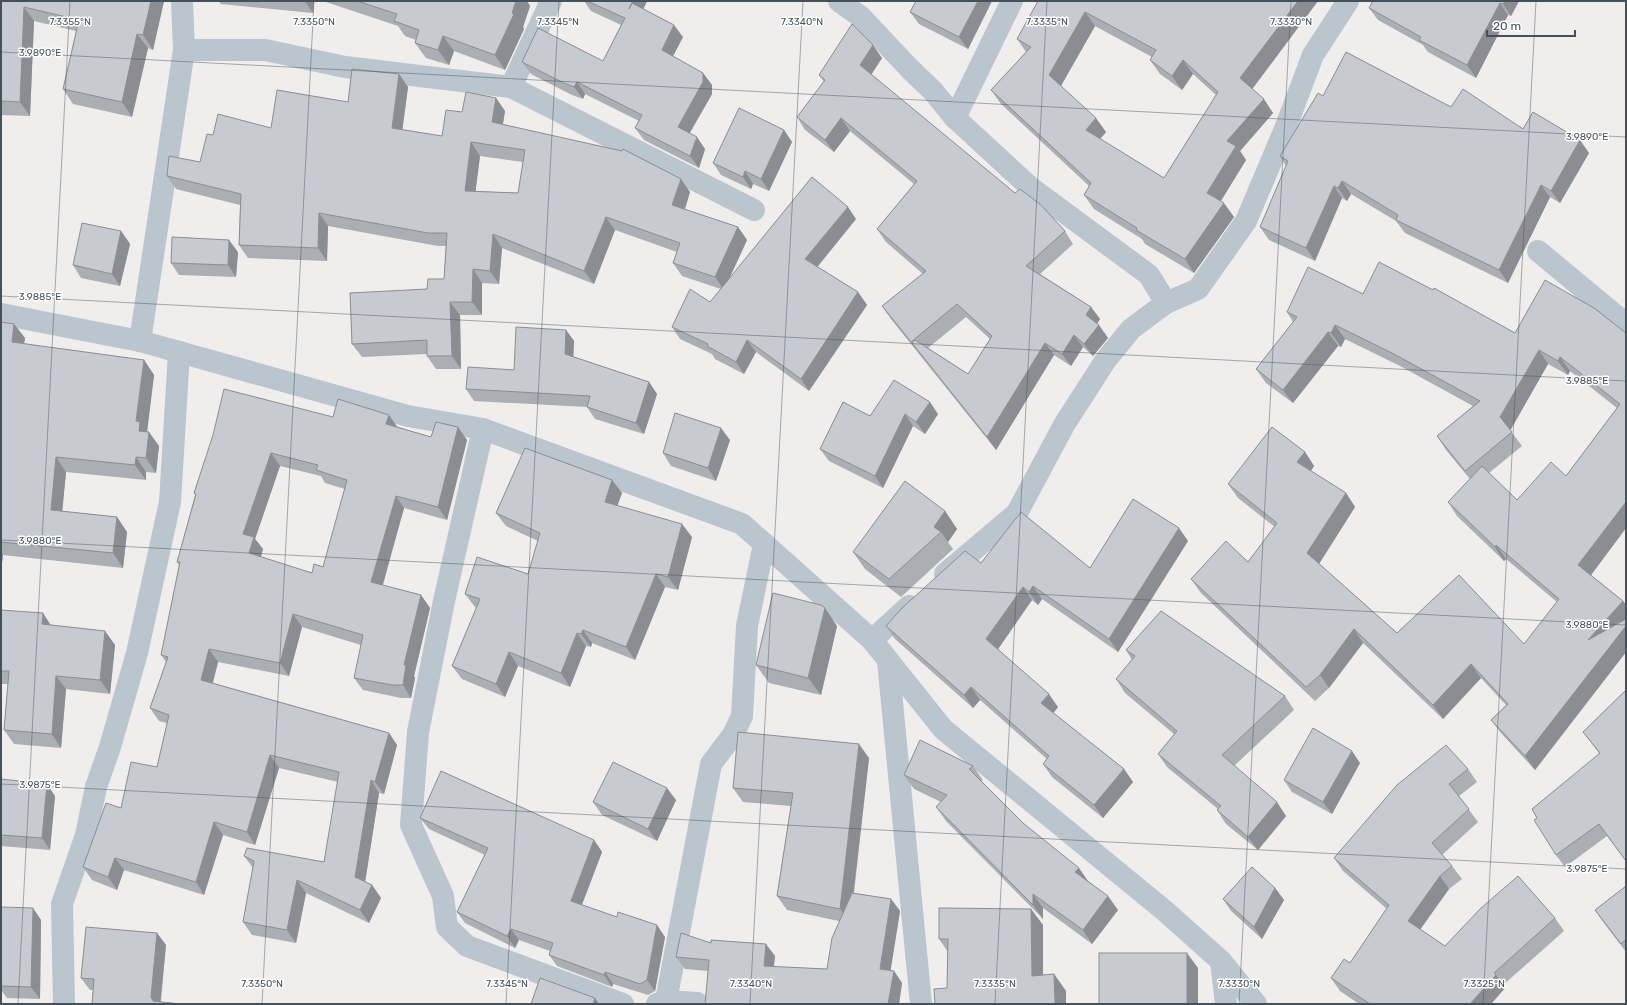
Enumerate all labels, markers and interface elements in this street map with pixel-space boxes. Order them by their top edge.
scale bar [1487,12,1575,38]
text: 7.3355°N [49,16,91,28]
text: 7.3350°N [293,16,335,28]
text: 7.3345°N [537,16,579,28]
text: 7.3340°N [781,16,823,28]
text: 7.3335°N [1026,16,1068,28]
text: 7.3330°N [1270,16,1312,28]
text: 20 m [1493,19,1521,33]
text: 3.9890°E [19,47,61,59]
text: 3.9890°E [1566,131,1608,143]
text: 3.9885°E [19,291,61,303]
text: 3.9885°E [1566,375,1608,387]
text: 3.9880°E [18,535,62,547]
text: 3.9880°E [1565,619,1609,631]
text: 3.9875°E [19,779,61,791]
text: 3.9875°E [1566,863,1608,875]
text: 7.3350°N [241,978,283,990]
text: 7.3345°N [486,978,528,990]
text: 7.3340°N [730,978,772,990]
text: 7.3335°N [974,978,1016,990]
text: 7.3330°N [1218,978,1260,990]
text: 7.3325°N [1463,978,1505,990]

